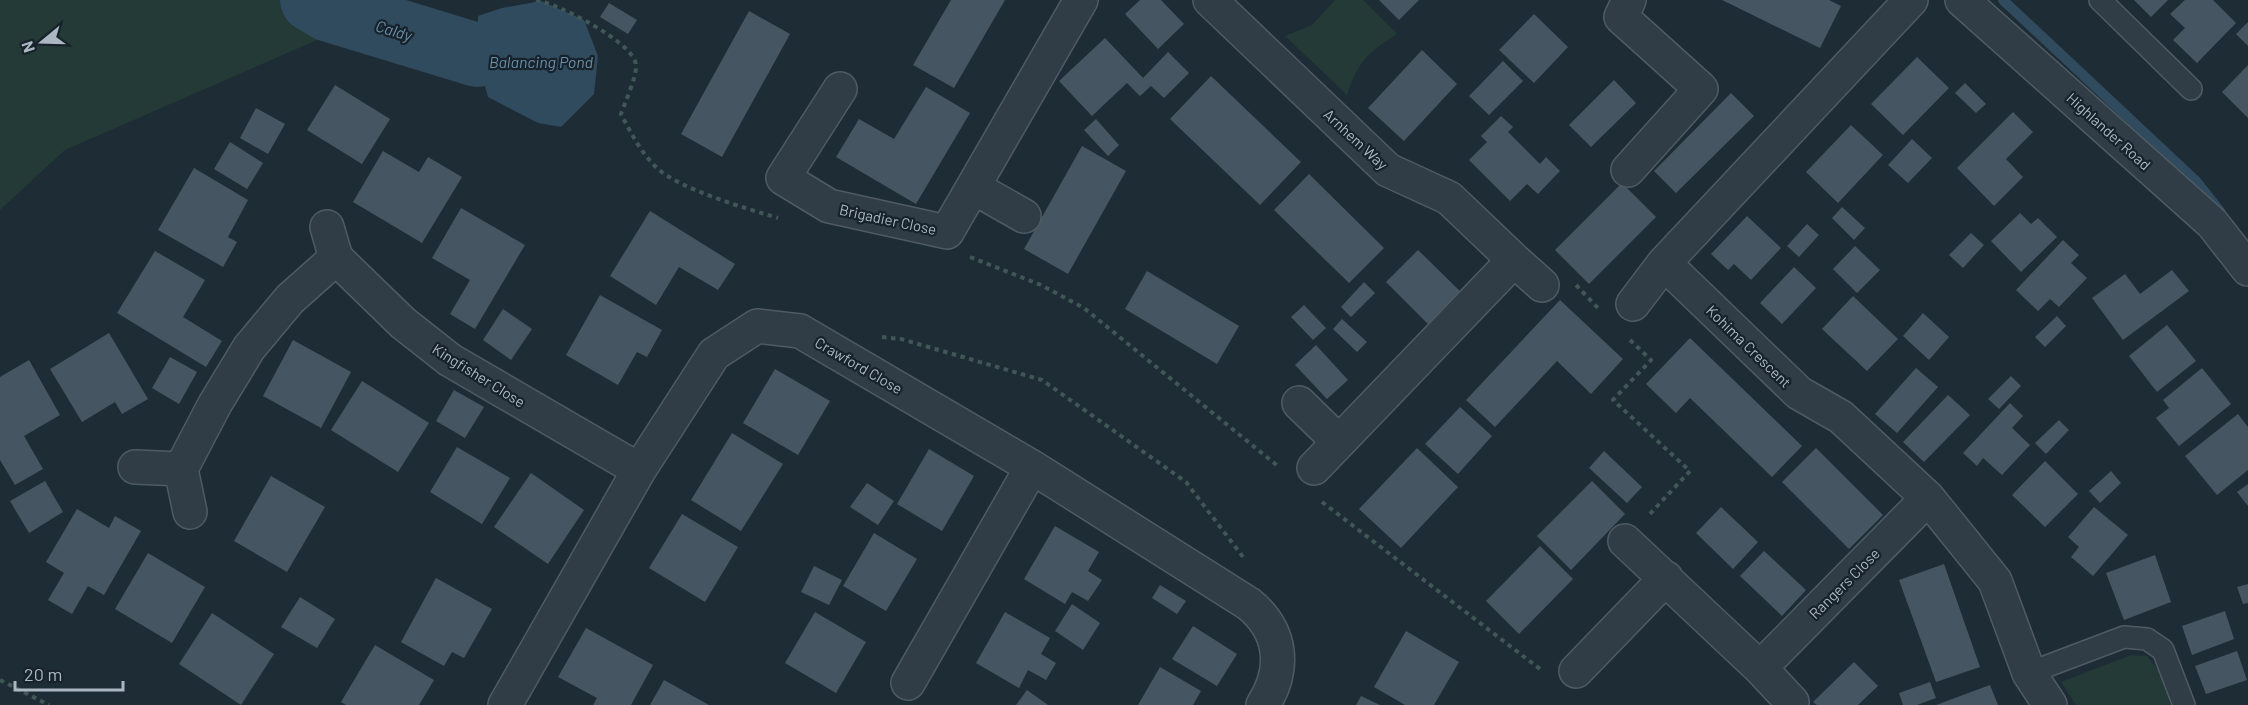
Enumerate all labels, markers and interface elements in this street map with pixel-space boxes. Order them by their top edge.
north arrow [12,12,72,72]
water label: Caldy [374,16,415,45]
text: N [17,39,38,55]
water label: Balancing Pond [489,52,594,71]
street label: Highlander Road [2063,89,2155,173]
street label: Arnhem Way [1320,105,1392,173]
street label: Brigadier Close [838,200,938,238]
street label: Kohima Crescent [1703,301,1795,391]
street label: Crawford Close [812,333,906,397]
street label: Kingfisher Close [429,339,529,411]
street label: Rangers Close [1805,544,1883,622]
scale bar [15,654,123,692]
text: 20 m [24,663,62,685]

